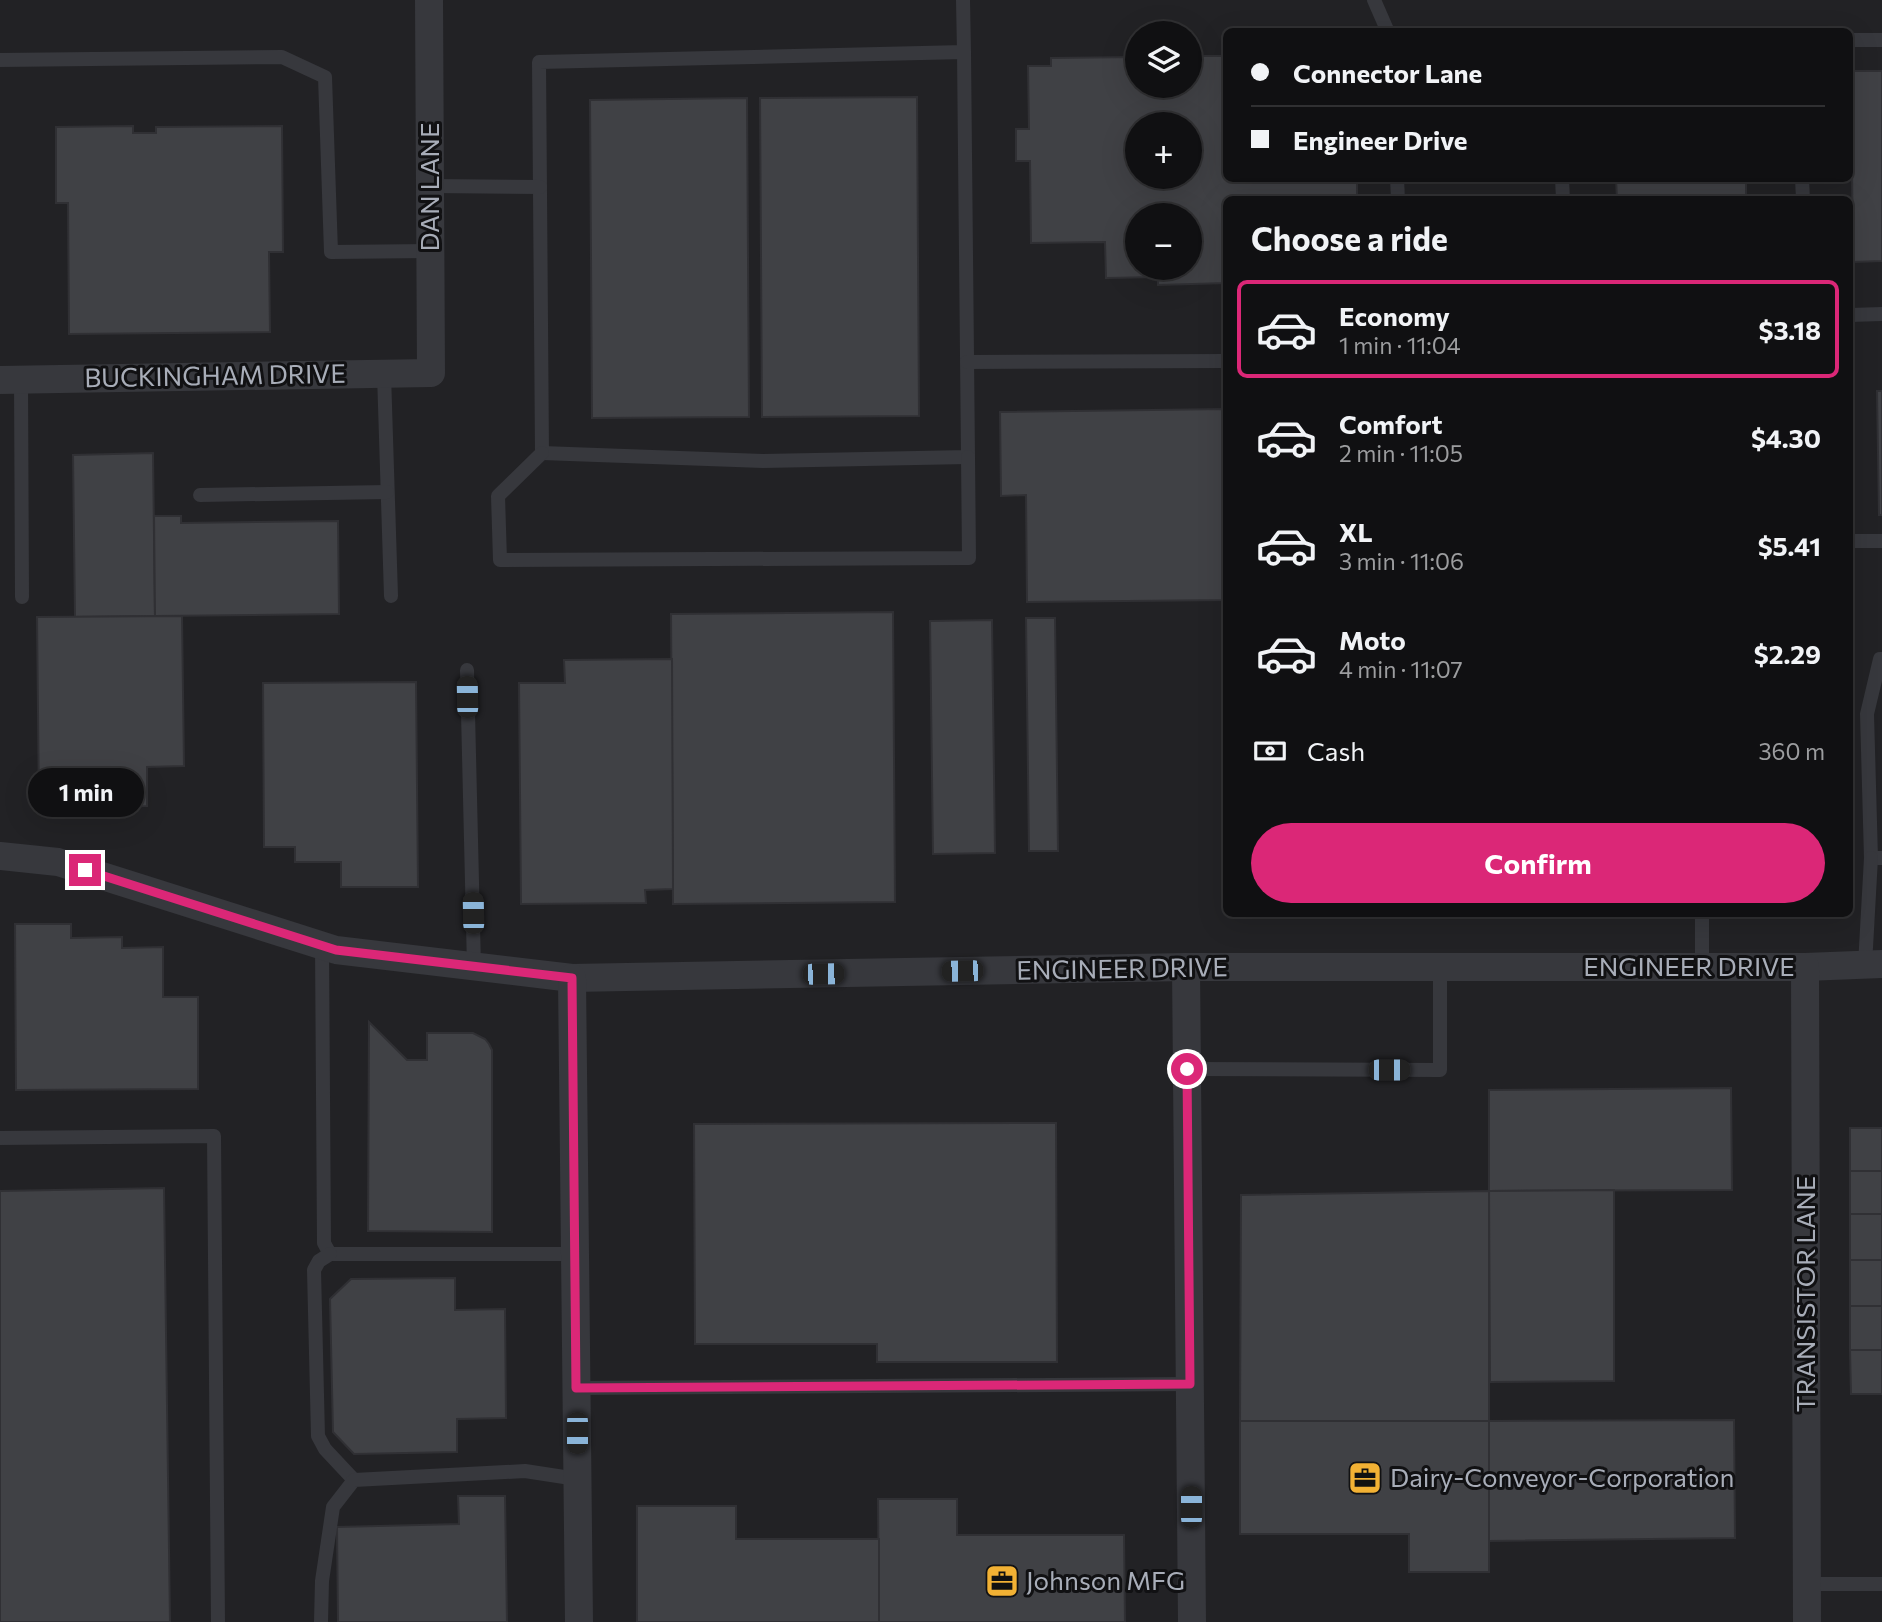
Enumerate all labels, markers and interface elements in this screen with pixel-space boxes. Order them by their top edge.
map controls [1125,21,1202,280]
button: layers [1125,21,1202,98]
text: Connector Lane [1293,57,1482,88]
button: + [1125,112,1202,189]
street label: DAN LANE [413,123,444,251]
text: Engineer Drive [1293,124,1467,155]
button: − [1125,203,1202,280]
text: Choose a ride [1251,218,1448,258]
icon: car [1255,298,1318,361]
text: Economy [1339,300,1450,331]
text: $3.18 [1758,314,1821,345]
text: 1 min · 11:04 [1339,331,1461,359]
street label: BUCKINGHAM DRIVE [84,357,346,392]
icon: car [1255,406,1318,469]
text: Comfort [1339,408,1442,439]
text: $4.30 [1751,422,1821,453]
text: 2 min · 11:05 [1339,439,1463,467]
icon: car [1255,514,1318,577]
text: XL [1339,516,1373,547]
text: $5.41 [1758,530,1821,561]
text: 3 min · 11:06 [1339,547,1464,575]
icon: car [1255,622,1318,685]
text: Moto [1339,624,1406,655]
text: $2.29 [1754,638,1821,669]
text: 4 min · 11:07 [1339,655,1463,683]
car [457,676,478,718]
icon: cash [1251,732,1289,770]
text: Cash [1307,735,1365,766]
text: 360 m [1758,737,1825,765]
callout: 1 min [27,768,143,818]
text: 1 min [59,778,113,806]
button: Confirm [1251,823,1825,903]
route end [69,854,101,886]
car [463,892,484,934]
street label: ENGINEER DRIVE [1016,950,1228,985]
street label: ENGINEER DRIVE [1583,950,1795,981]
car [941,960,984,982]
car [802,963,845,985]
route start [1171,1053,1203,1085]
car [1369,1060,1411,1081]
street label: TRANSISTOR LANE [1789,1176,1820,1412]
car [567,1412,588,1454]
office icon: Dairy-Conveyor-Corporation [1346,1459,1384,1497]
place label: Dairy-Conveyor-Corporation [1390,1461,1735,1492]
car [1181,1486,1202,1528]
office icon: Johnson MFG [983,1562,1021,1600]
place label: Johnson MFG [1026,1564,1185,1595]

